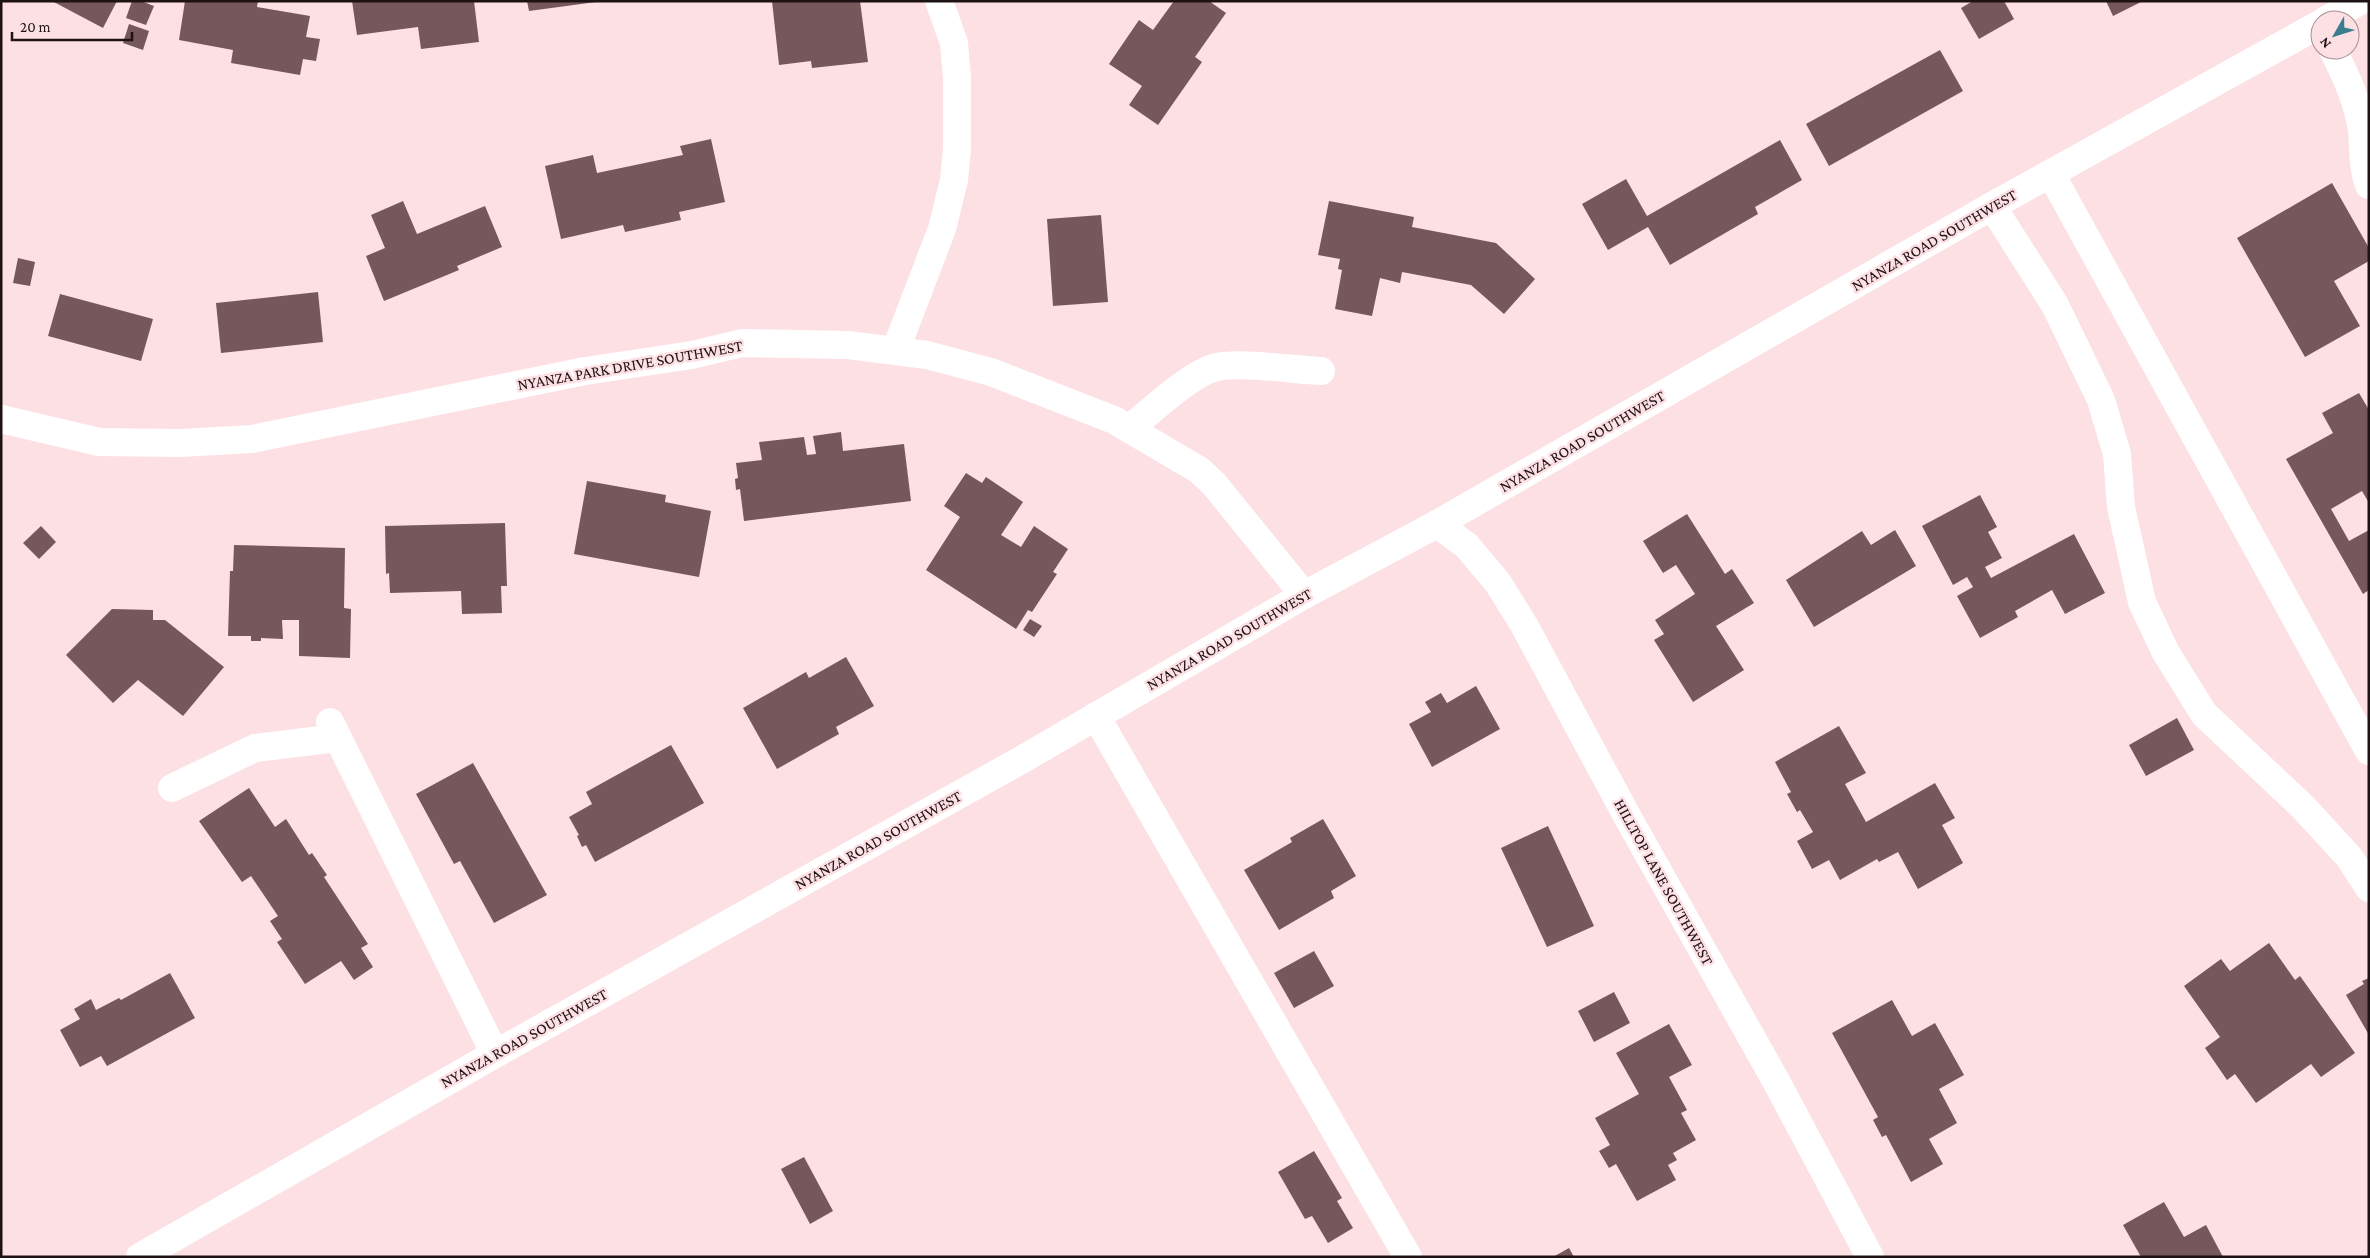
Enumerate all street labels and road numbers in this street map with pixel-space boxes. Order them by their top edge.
street label: NYANZA ROAD SOUTHWEST [1849,186,2020,294]
street label: NYANZA PARK DRIVE SOUTHWEST [516,337,744,393]
street label: NYANZA ROAD SOUTHWEST [1497,387,1668,495]
street label: NYANZA ROAD SOUTHWEST [1144,585,1315,693]
street label: NYANZA ROAD SOUTHWEST [792,787,964,893]
street label: HILLTOP LANE SOUTHWEST [1611,796,1717,968]
street label: NYANZA ROAD SOUTHWEST [438,985,610,1091]

